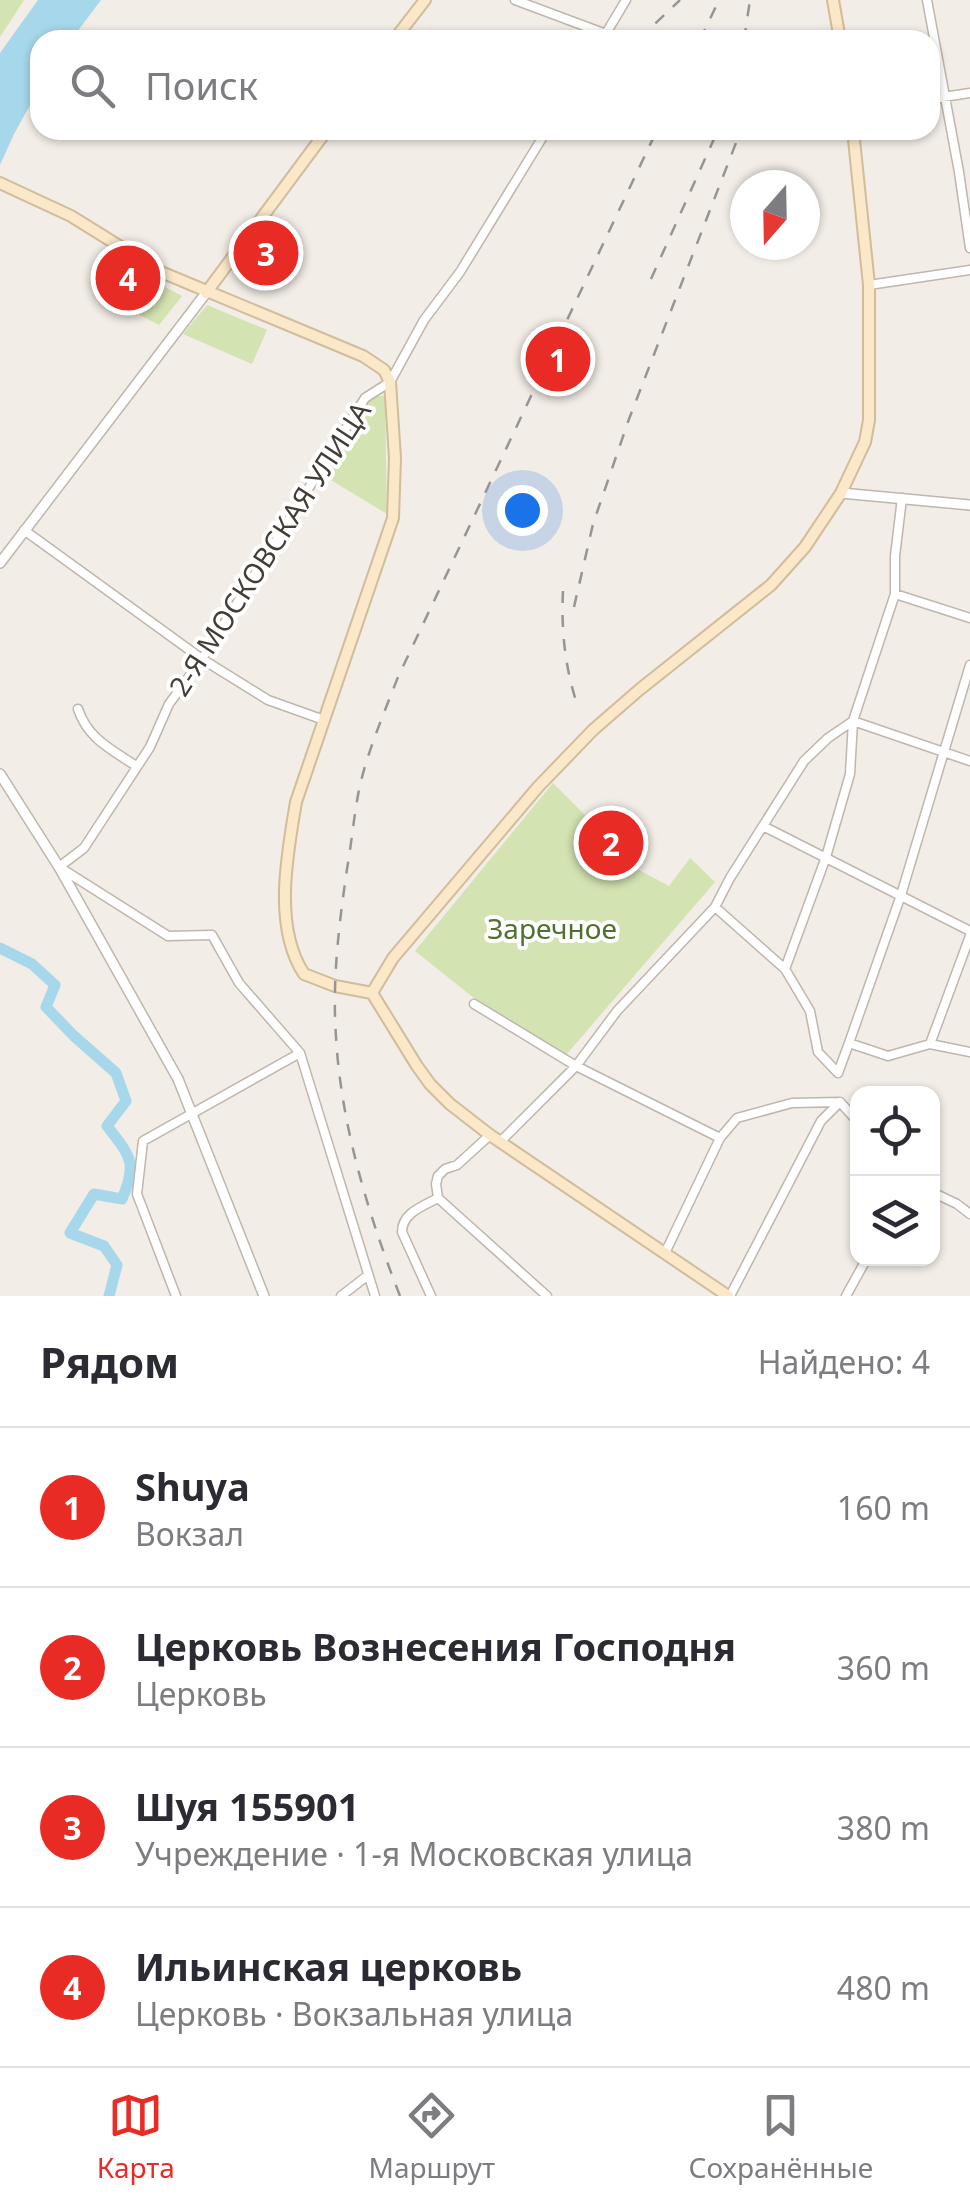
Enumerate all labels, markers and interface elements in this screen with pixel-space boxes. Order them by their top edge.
search box [30,30,940,140]
icon: search [65,58,120,113]
text: Поиск [145,59,258,111]
north arrow [730,170,820,260]
pin: 3 [234,216,298,290]
pin: 4 [96,240,160,316]
pin: 1 [526,322,590,396]
street label: 2-Я МОСКОВСКАЯ УЛИЦА [160,394,379,703]
your location [497,485,548,536]
pin: 2 [578,806,644,880]
park label: Заречное [487,909,617,947]
map controls [850,1086,940,1266]
button: locate [850,1086,940,1176]
button: layers [850,1176,940,1266]
text: Рядом [40,1333,179,1390]
text: Найдено: 4 [758,1340,930,1383]
text: Shuya [135,1460,250,1512]
text: 1 [63,1486,82,1529]
text: 160 m [837,1486,930,1529]
text: Вокзал [135,1512,244,1555]
text: Церковь Вознесения Господня [135,1620,736,1672]
text: 2 [63,1646,82,1689]
text: 360 m [837,1646,930,1689]
text: Церковь [135,1672,267,1715]
text: Шуя 155901 [135,1780,359,1832]
text: 3 [63,1806,82,1849]
text: 380 m [837,1806,930,1849]
text: Учреждение · 1-я Московская улица [135,1832,693,1875]
text: Ильинская церковь [135,1940,522,1992]
text: 4 [63,1966,82,2009]
text: 480 m [837,1966,930,2009]
text: Церковь · Вокзальная улица [135,1992,573,2035]
tab: Карта [97,2088,175,2186]
tab: Маршрут [369,2088,495,2186]
tab: Сохранённые [689,2088,873,2186]

